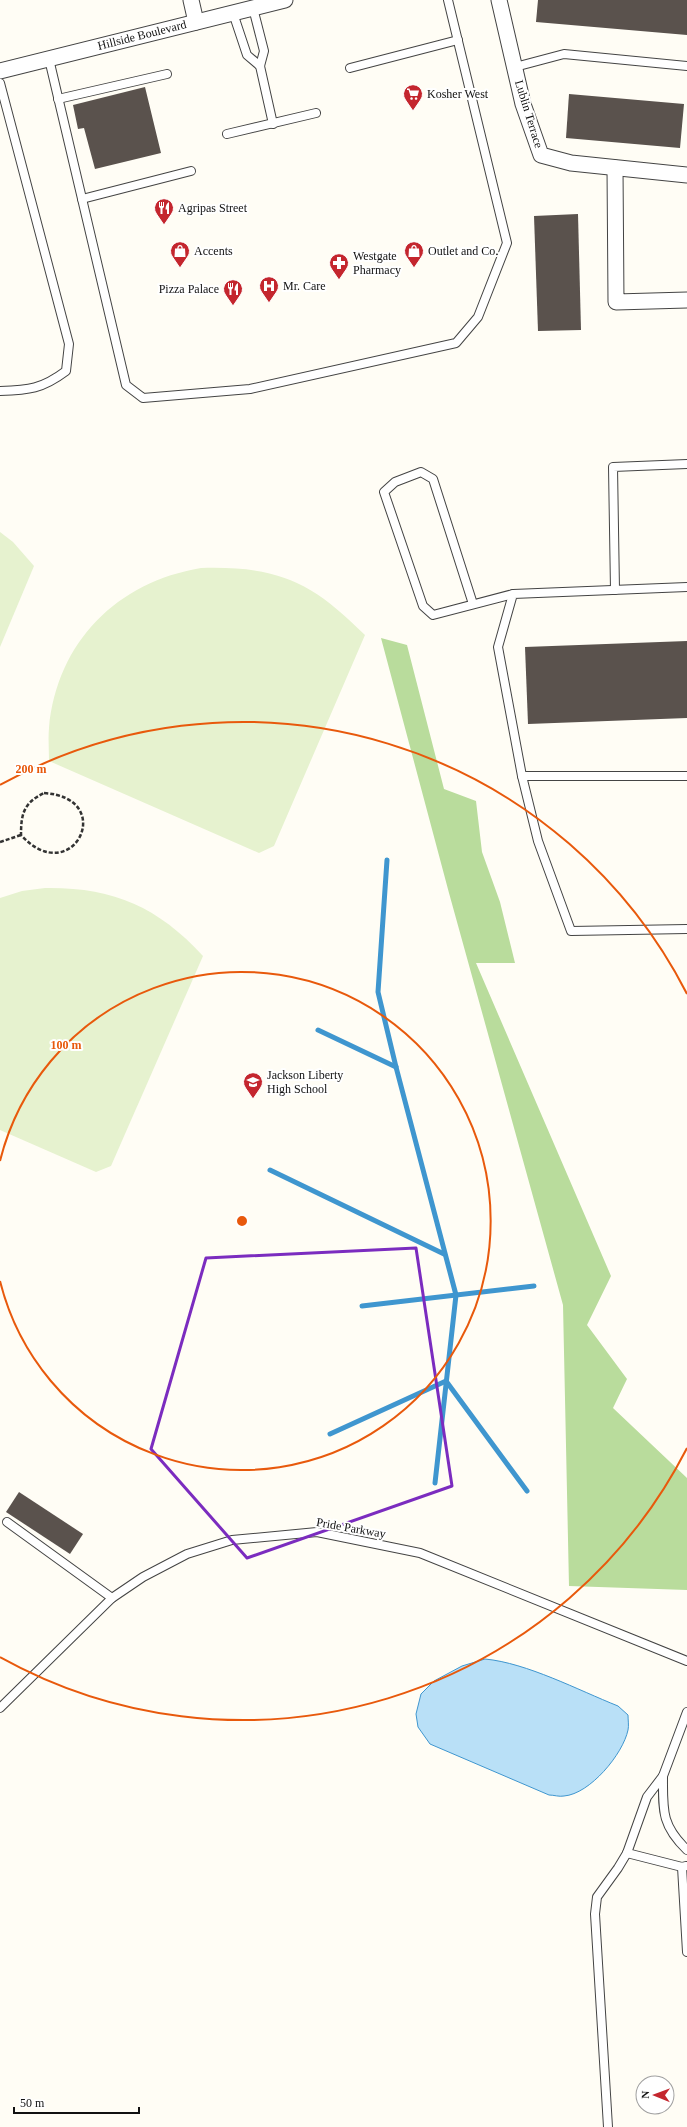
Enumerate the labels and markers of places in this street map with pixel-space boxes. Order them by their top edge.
supermarket icon: Kosher West [402,83,424,111]
place label: Kosher West [427,87,489,101]
restaurant icon: Agripas Street [153,197,175,225]
place label: Agripas Street [178,201,248,215]
shop icon: Accents [169,240,191,268]
shop icon: Outlet and Co. [403,240,425,268]
place label: Accents [194,244,233,258]
place label: Outlet and Co. [428,244,498,258]
place label: Westgate Pharmacy [353,249,401,277]
pharmacy icon: Westgate Pharmacy [328,252,350,280]
hospital icon: Mr. Care [258,275,280,303]
restaurant icon: Pizza Palace [222,278,244,306]
place label: Mr. Care [283,279,326,293]
place label: Pizza Palace [159,282,219,296]
place label: Jackson Liberty High School [267,1068,343,1096]
school or university icon: Jackson Liberty High School [242,1071,264,1099]
centre of rings [235,1214,249,1228]

